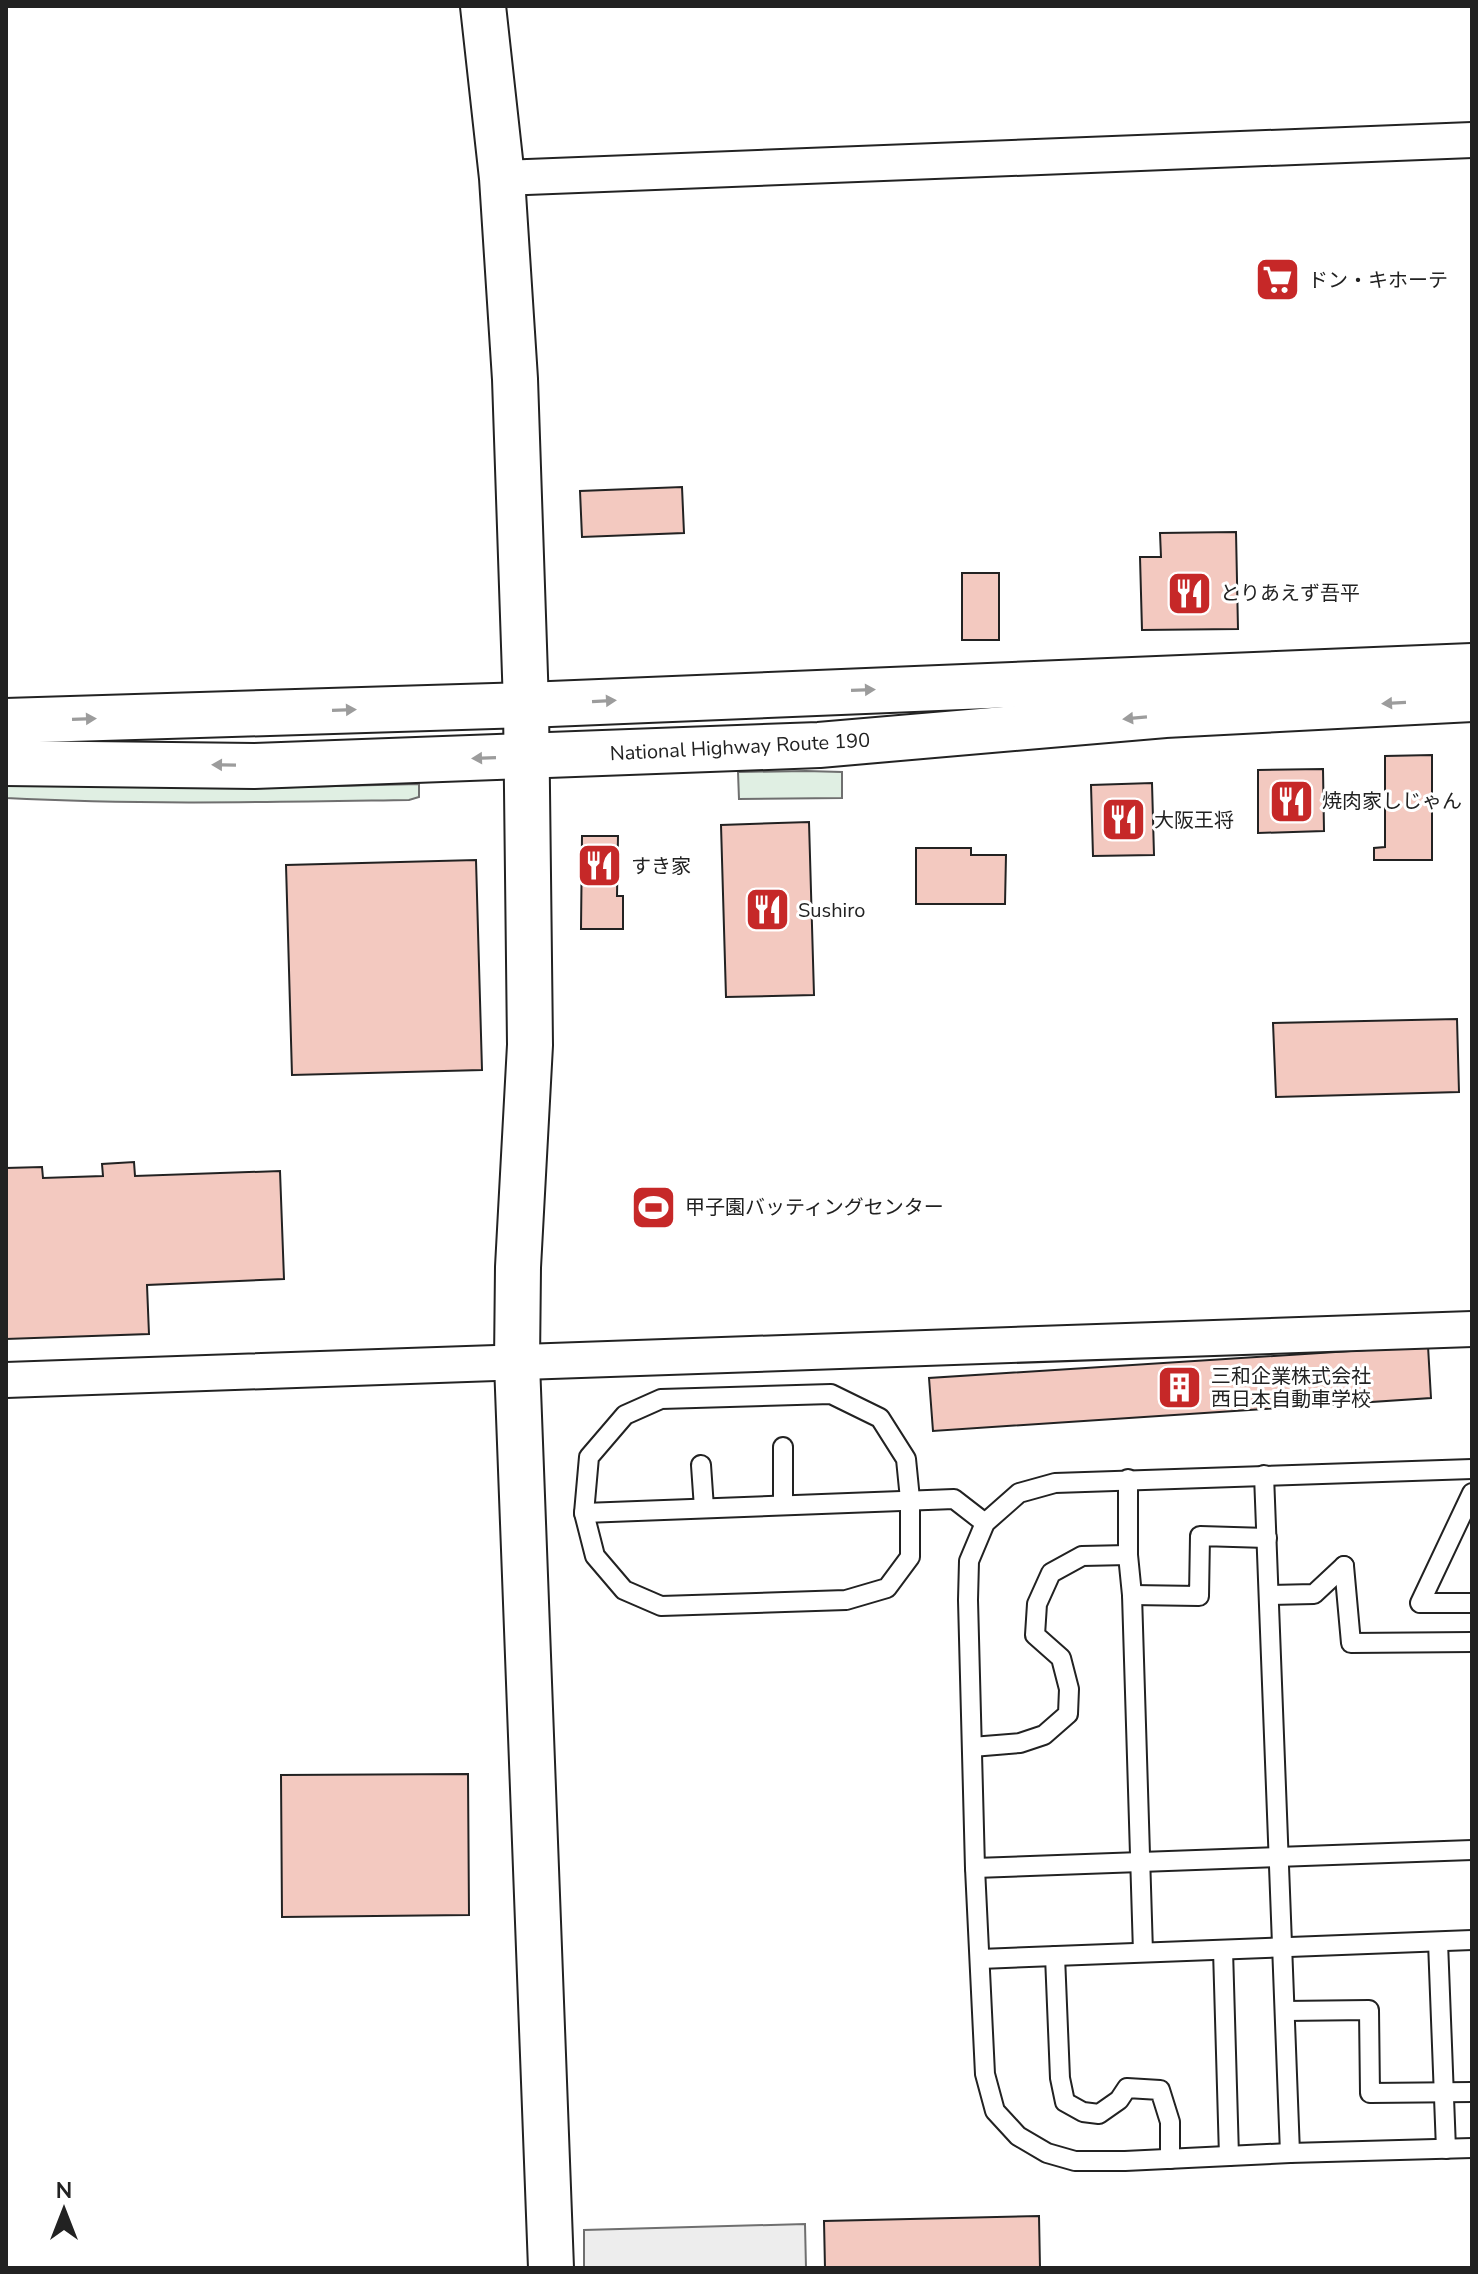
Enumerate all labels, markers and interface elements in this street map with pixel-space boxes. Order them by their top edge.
supermarket icon: ドン・キホーテ [1253,256,1301,304]
place label: ドン・キホーテ [1308,267,1448,294]
restaurant icon: とりあえず吾平 [1165,569,1213,617]
place label: とりあえず吾平 [1220,580,1360,607]
one-way arrow [851,683,876,696]
one-way arrow [592,695,617,708]
one-way arrow [1381,696,1406,709]
one-way arrow [332,704,357,717]
one-way arrow [72,712,97,725]
one-way arrow [1122,712,1147,725]
street label: National Highway Route 190 [609,727,871,767]
one-way arrow [471,751,496,764]
one-way arrow [211,759,236,772]
restaurant icon: 焼肉家しじゃん [1267,777,1315,825]
place label: 焼肉家しじゃん [1322,788,1462,815]
restaurant icon: 大阪王将 [1099,796,1147,844]
place label: 大阪王将 [1154,807,1234,834]
restaurant icon: すき家 [576,842,624,890]
place label: すき家 [631,853,691,880]
restaurant icon: Sushiro [743,886,791,934]
place label: Sushiro [798,897,865,924]
sports icon: 甲子園バッティングセンター [630,1183,678,1231]
place label: 甲子園バッティングセンター [685,1194,944,1221]
place label: 三和企業株式会社 西日本自動車学校 [1211,1363,1371,1413]
building icon: 三和企業株式会社 西日本自動車学校 [1156,1364,1204,1412]
north arrow [24,2170,104,2250]
text: N [56,2176,72,2206]

